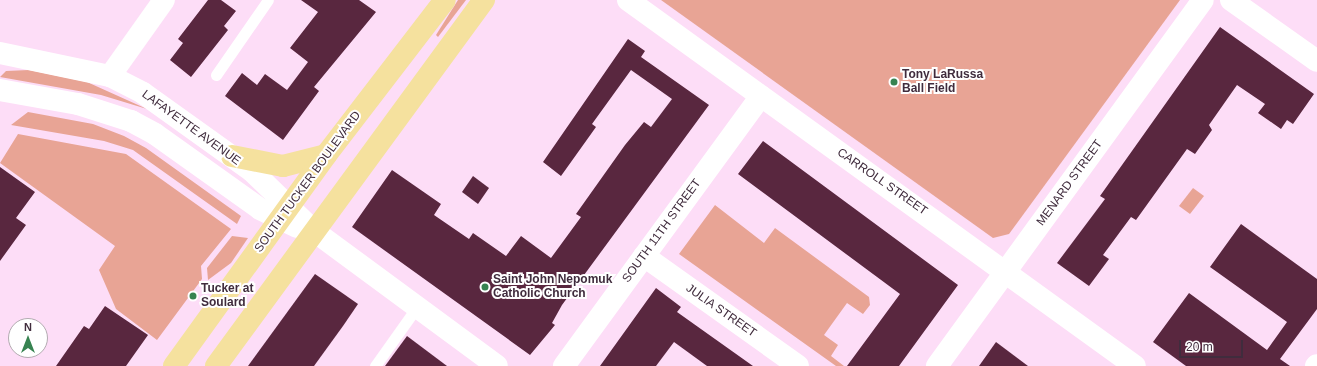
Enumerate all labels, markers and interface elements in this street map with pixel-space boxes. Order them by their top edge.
place label: Tony LaRussa Ball Field [902,68,983,96]
marker: Tony LaRussa Ball Field [889,77,899,87]
street label: LAFAYETTE AVENUE [139,87,243,169]
street label: SOUTH TUCKER BOULEVARD [252,109,364,255]
street label: MENARD STREET [1034,137,1106,229]
street label: CARROLL STREET [834,145,930,219]
street label: SOUTH 11TH STREET [620,176,704,286]
place label: Saint John Nepomuk Catholic Church [493,273,612,301]
street label: JULIA STREET [683,281,759,341]
place label: Tucker at Soulard [201,282,253,310]
marker: Saint John Nepomuk Catholic Church [480,282,490,292]
marker: Tucker at Soulard [188,291,198,301]
north arrow [8,318,48,358]
text: N [24,321,32,333]
scale bar [1181,332,1245,358]
text: 20 m [1186,340,1213,354]

